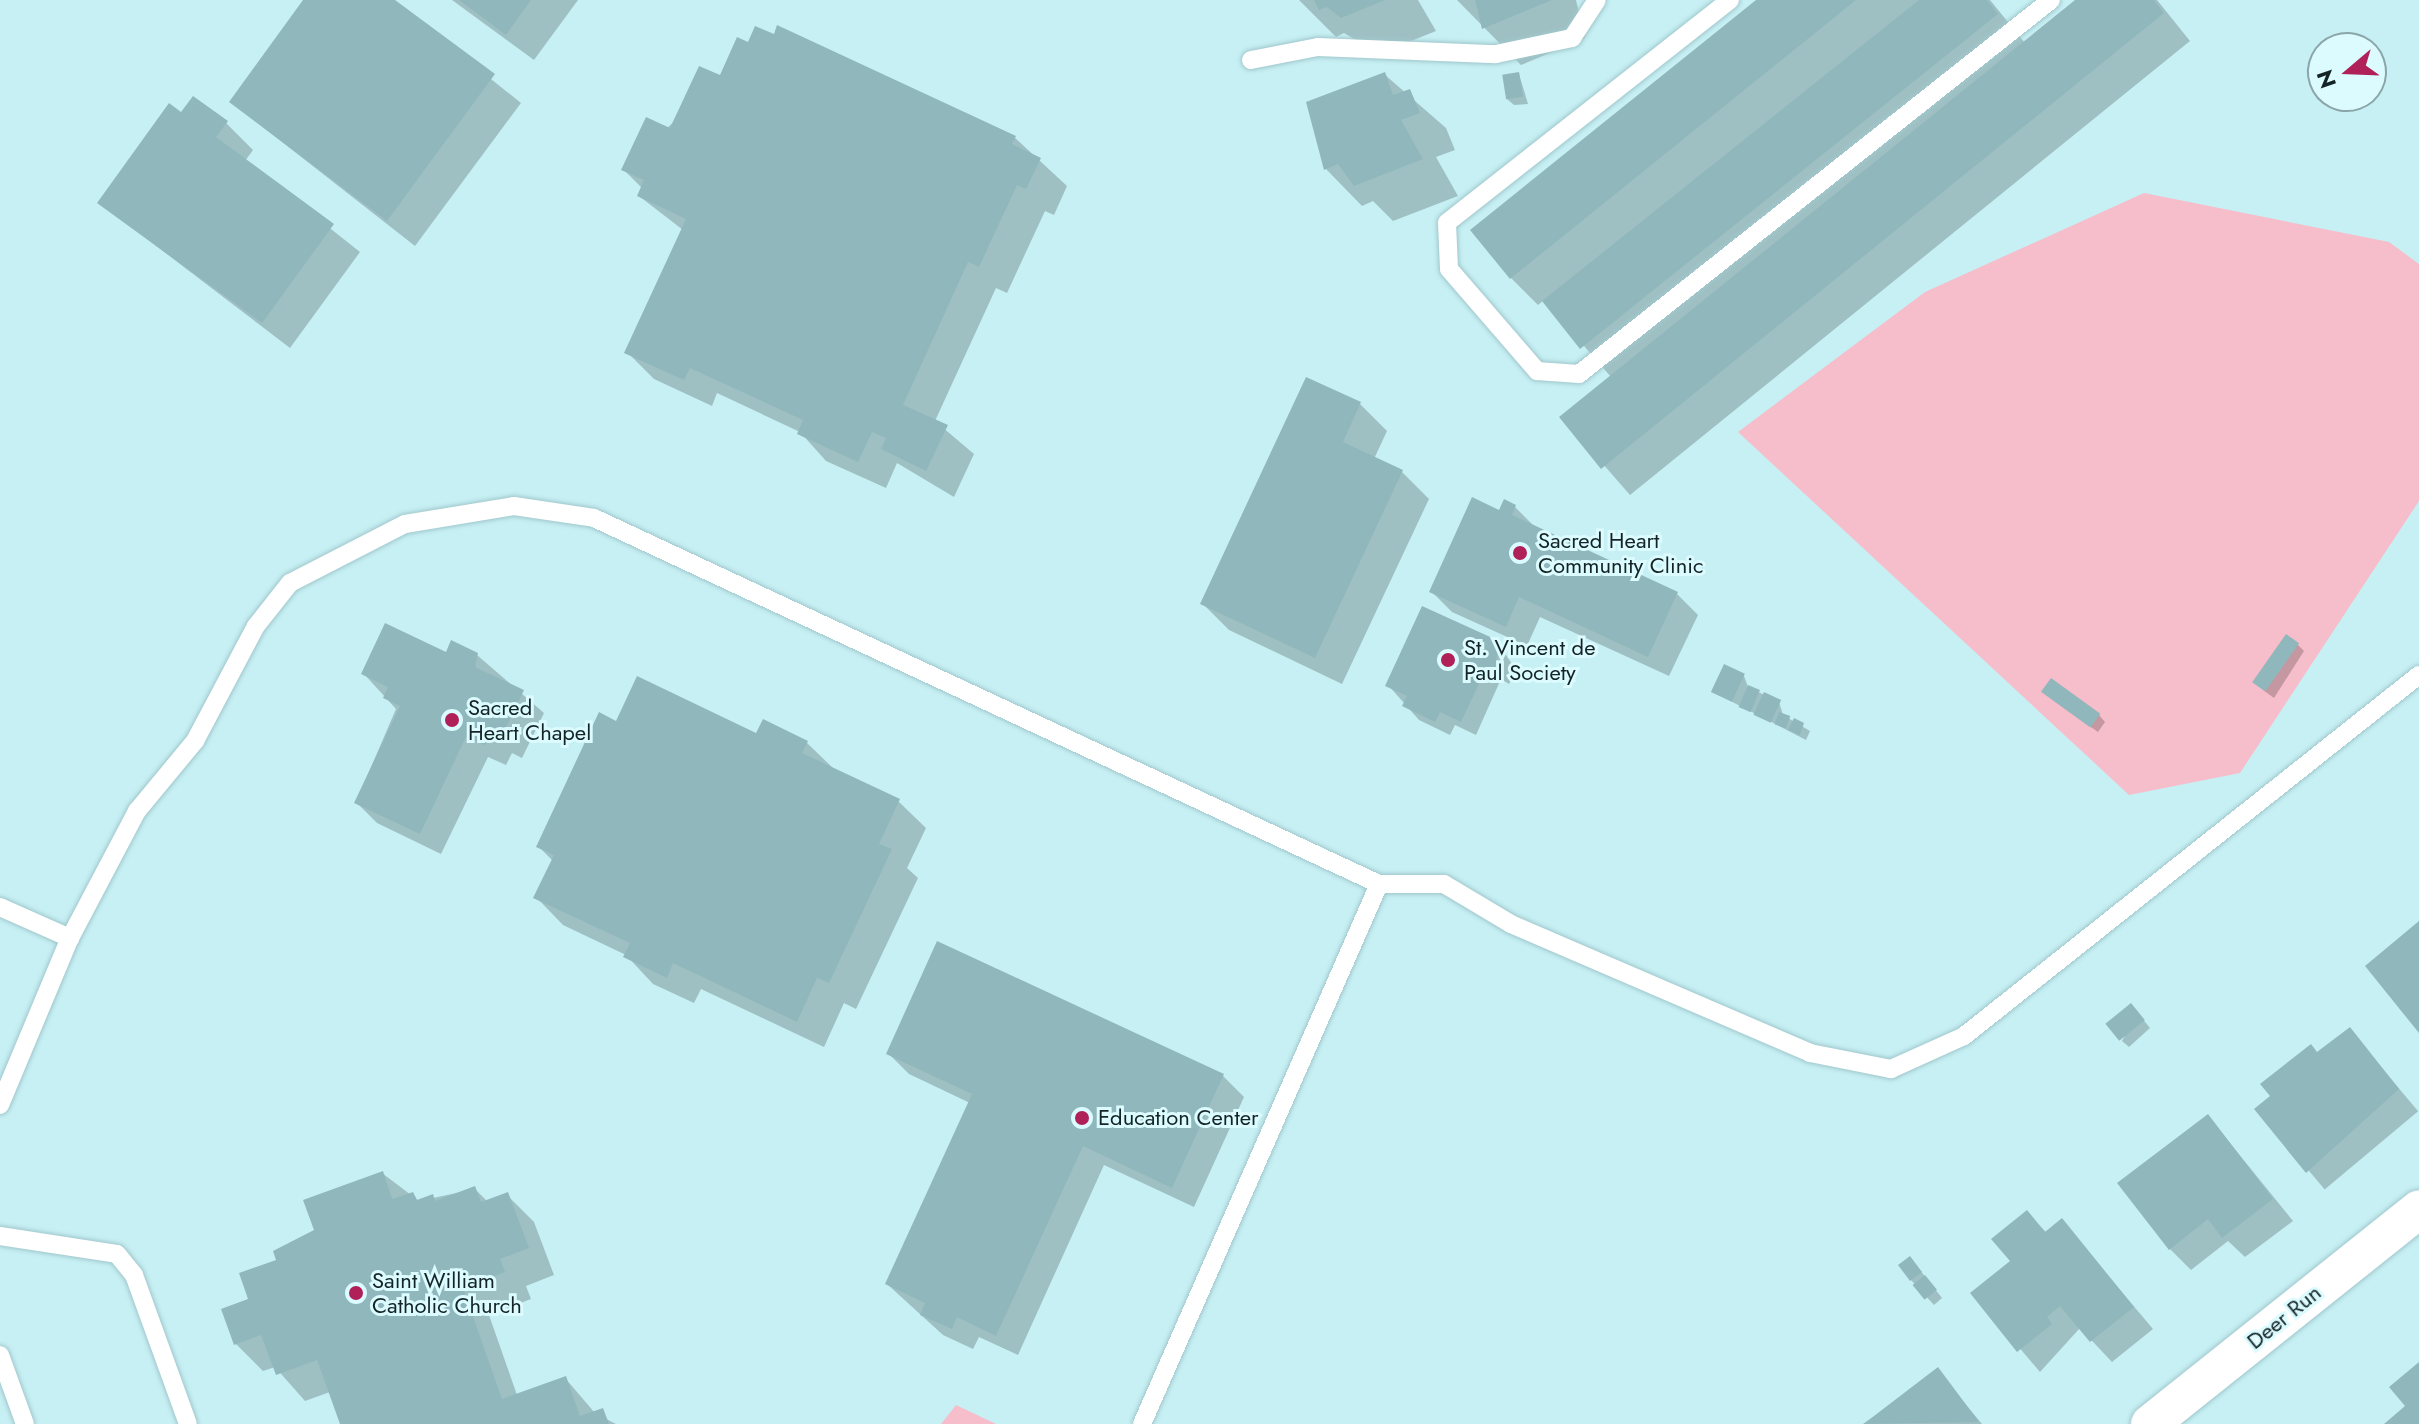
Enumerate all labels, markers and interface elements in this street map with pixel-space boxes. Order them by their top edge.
north arrow [2307,32,2387,112]
text: N [2308,66,2344,93]
place label: Sacred Heart Community Clinic [1538,527,1703,578]
marker: Sacred Heart Community Clinic [1509,542,1531,564]
place label: St. Vincent de Paul Society [1464,634,1595,686]
marker: St. Vincent de Paul Society [1439,651,1457,669]
place label: Sacred Heart Chapel [468,694,591,746]
marker: Sacred Heart Chapel [443,711,461,729]
place label: Education Center [1098,1105,1259,1131]
marker: Education Center [1073,1109,1091,1127]
place label: Saint William Catholic Church [372,1267,522,1318]
street label: Deer Run [2242,1279,2326,1355]
marker: Saint William Catholic Church [347,1284,365,1302]

